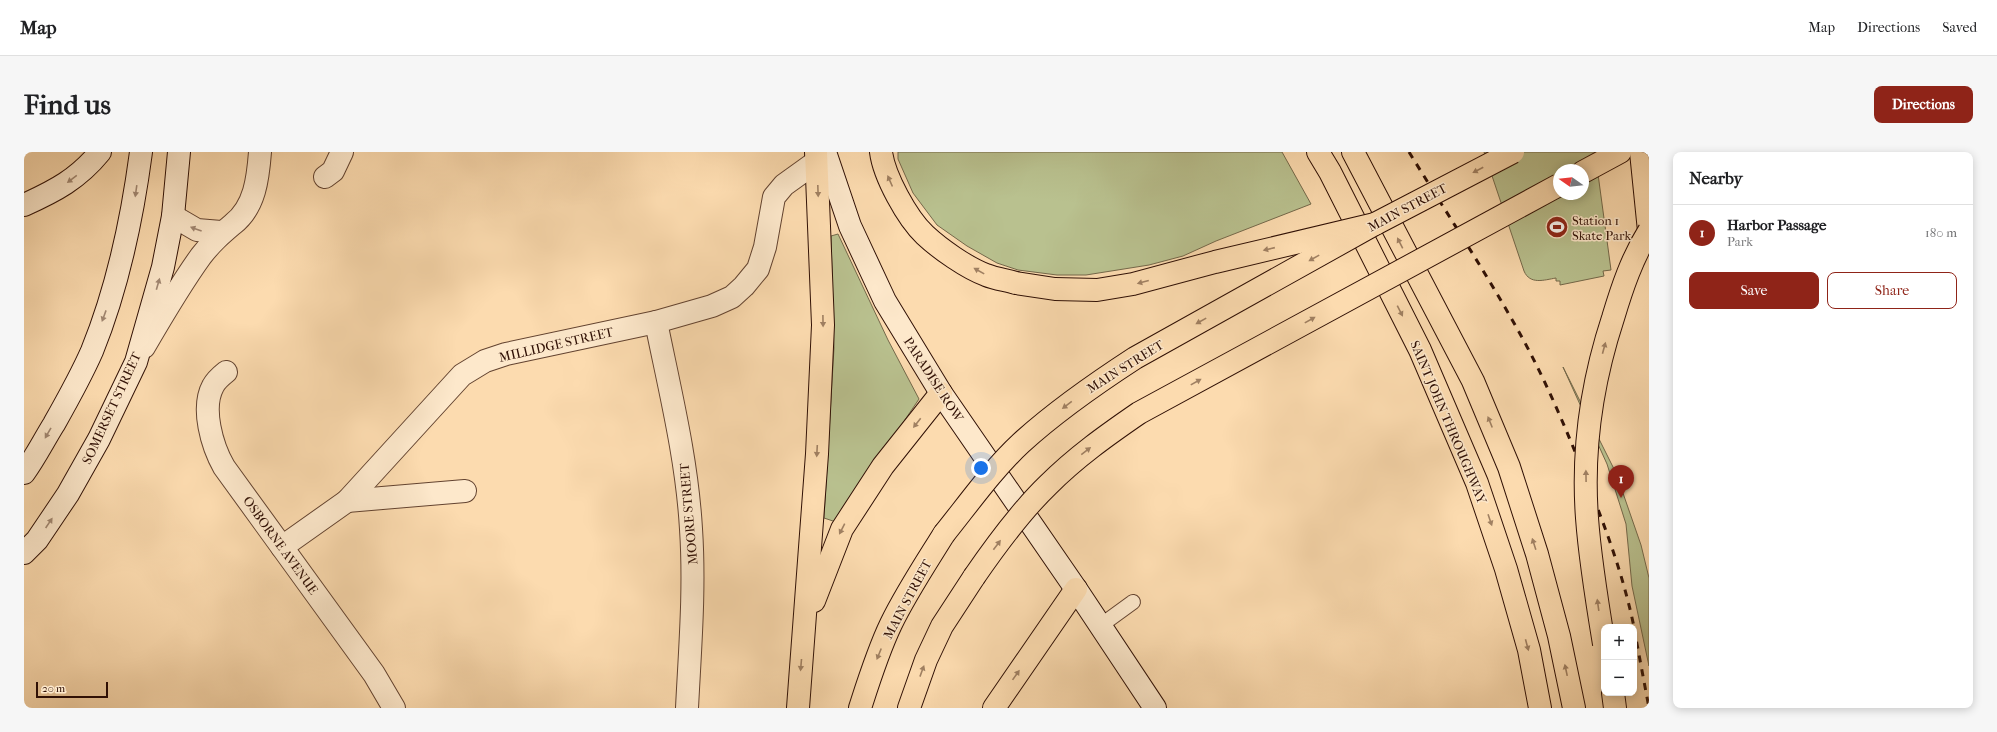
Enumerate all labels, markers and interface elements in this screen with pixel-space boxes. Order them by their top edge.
text: Map [20,17,56,39]
text: Map [1808,19,1835,36]
text: Directions [1857,19,1920,36]
text: Saved [1942,19,1977,36]
button: Directions [1874,86,1973,123]
text: Find us [24,88,111,121]
north arrow [1553,164,1589,200]
one-way arrow [1472,167,1484,173]
text: Nearby [1689,168,1743,188]
one-way arrow [67,175,78,183]
one-way arrow [887,175,893,186]
street label: MAIN STREET [1365,180,1450,235]
one-way arrow [133,185,139,197]
one-way arrow [814,185,821,197]
place label: Station 1 Skate Park [1572,213,1631,243]
sports icon: Station 1 Skate Park [1544,214,1570,240]
text: Harbor Passage [1727,216,1826,234]
one-way arrow [189,225,201,231]
text: 1 [1700,225,1704,240]
text: 180 m [1925,225,1957,240]
text: Park [1727,234,1753,249]
one-way arrow [1397,237,1403,249]
one-way arrow [1263,247,1275,253]
one-way arrow [1308,255,1320,261]
one-way arrow [973,268,985,275]
button: Save [1689,272,1819,309]
button: Share [1827,272,1957,309]
one-way arrow [155,278,161,290]
one-way arrow [1137,279,1149,285]
one-way arrow [1397,305,1404,316]
one-way arrow [101,311,107,323]
one-way arrow [820,315,826,328]
one-way arrow [1304,317,1316,324]
one-way arrow [1195,318,1206,325]
street label: MILLIDGE STREET [497,324,615,365]
street label: PARADISE ROW [901,334,967,425]
street label: MAIN STREET [1084,337,1167,396]
street label: SAINT JOHN THROUGHWAY [1407,338,1490,507]
one-way arrow [1601,342,1607,354]
street label: SOMERSET STREET [79,350,144,467]
one-way arrow [1190,379,1202,386]
one-way arrow [1062,401,1072,409]
one-way arrow [1487,416,1493,427]
one-way arrow [913,418,921,429]
one-way arrow [45,427,52,439]
one-way arrow [814,445,821,457]
one-way arrow [1081,447,1091,455]
your location [971,458,991,478]
street label: MOORE STREET [677,462,700,565]
pin: 1 [1608,465,1634,498]
one-way arrow [1583,469,1589,482]
street label: OSBORNE AVENUE [240,493,321,597]
one-way arrow [1487,515,1493,527]
one-way arrow [45,517,52,529]
one-way arrow [839,524,845,535]
one-way arrow [1530,538,1536,550]
one-way arrow [992,540,1000,550]
street label: MAIN STREET [880,557,935,641]
one-way arrow [1595,599,1601,612]
map controls [1601,624,1637,696]
button: + [1601,624,1637,660]
one-way arrow [1524,639,1530,651]
one-way arrow [876,648,882,660]
one-way arrow [798,659,805,671]
button: − [1601,660,1637,696]
one-way arrow [1562,664,1568,676]
one-way arrow [919,665,925,677]
one-way arrow [1012,670,1020,681]
scale bar [36,680,108,699]
text: 20 m [42,682,65,695]

